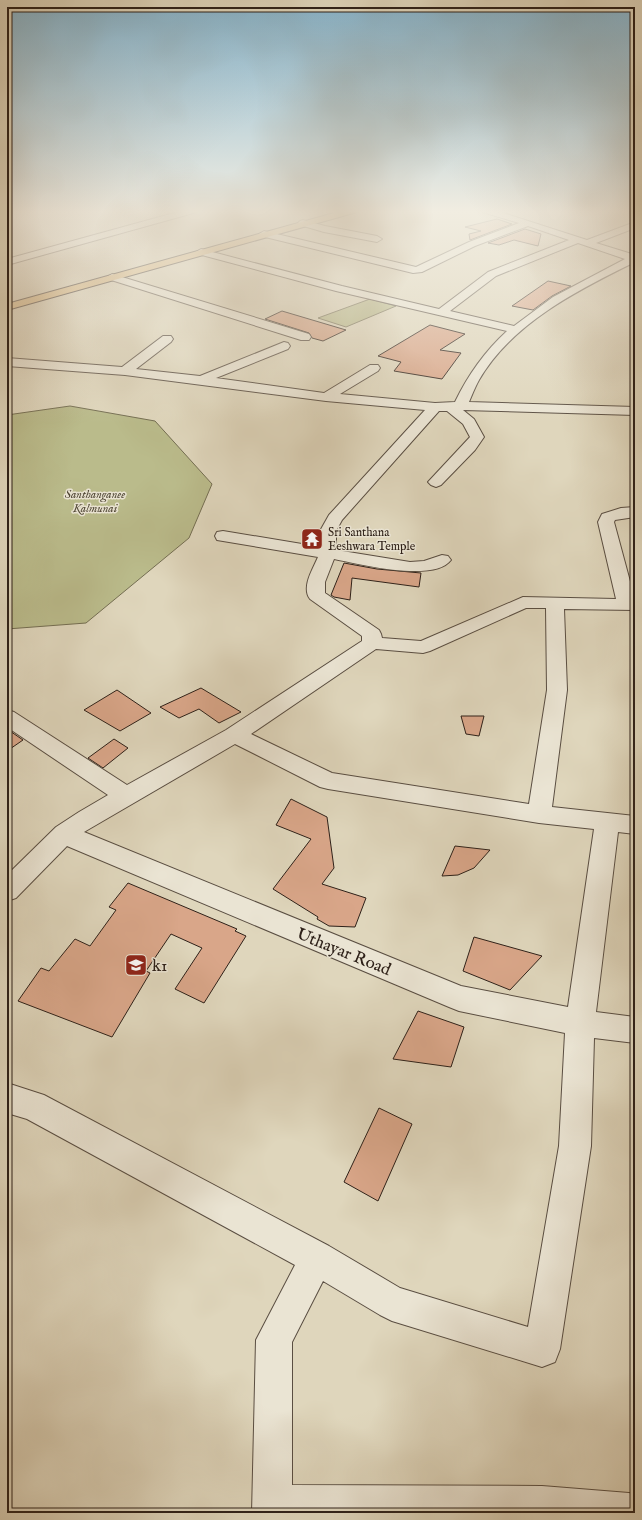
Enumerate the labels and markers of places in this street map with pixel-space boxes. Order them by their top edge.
place label: Sri Santhana Eeshwara Temple [328,525,416,555]
temple icon: Sri Santhana Eeshwara Temple [299,526,325,552]
school or university icon: k1 [123,952,149,978]
place label: k1 [152,956,167,977]

